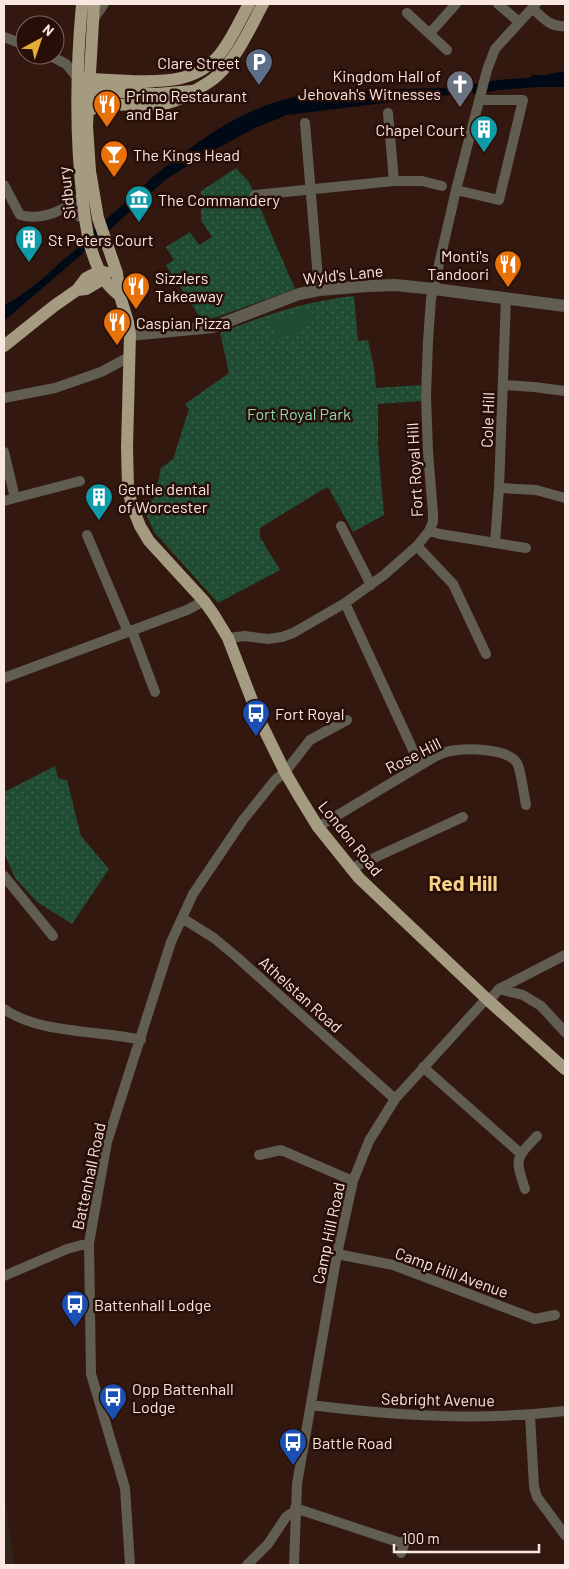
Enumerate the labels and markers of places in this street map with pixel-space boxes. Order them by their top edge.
parking icon: Clare Street [244,47,274,86]
place label: Clare Street [157,53,240,72]
place label: Kingdom Hall of Jehovah's Witnesses [298,66,441,103]
church icon: Kingdom Hall of Jehovah's Witnesses [445,69,475,108]
place label: Primo Restaurant and Bar [126,86,247,123]
restaurant icon: Primo Restaurant and Bar [92,89,122,128]
building icon: Chapel Court [469,114,499,153]
place label: Chapel Court [375,120,465,139]
bar icon: The Kings Head [99,139,129,178]
place label: The Kings Head [133,145,240,164]
museum icon: The Commandery [124,184,154,223]
place label: The Commandery [158,190,280,209]
building icon: St Peters Court [14,224,44,263]
place label: St Peters Court [48,230,154,249]
place label: Monti's Tandoori [427,246,489,283]
restaurant icon: Monti's Tandoori [493,249,523,288]
place label: Sizzlers Takeaway [155,268,224,305]
restaurant icon: Sizzlers Takeaway [121,271,151,310]
restaurant icon: Caspian Pizza [102,307,132,346]
place label: Caspian Pizza [136,313,230,332]
place label: Gentle dental of Worcester [118,479,210,516]
building icon: Gentle dental of Worcester [84,482,114,521]
bus stop icon: Fort Royal [241,698,271,737]
place label: Fort Royal [275,704,344,723]
bus stop icon: Battenhall Lodge [60,1289,90,1328]
place label: Battenhall Lodge [94,1295,212,1314]
place label: Opp Battenhall Lodge [132,1379,234,1416]
bus stop icon: Opp Battenhall Lodge [98,1382,128,1421]
bus stop icon: Battle Road [278,1427,308,1466]
place label: Battle Road [312,1433,392,1452]

